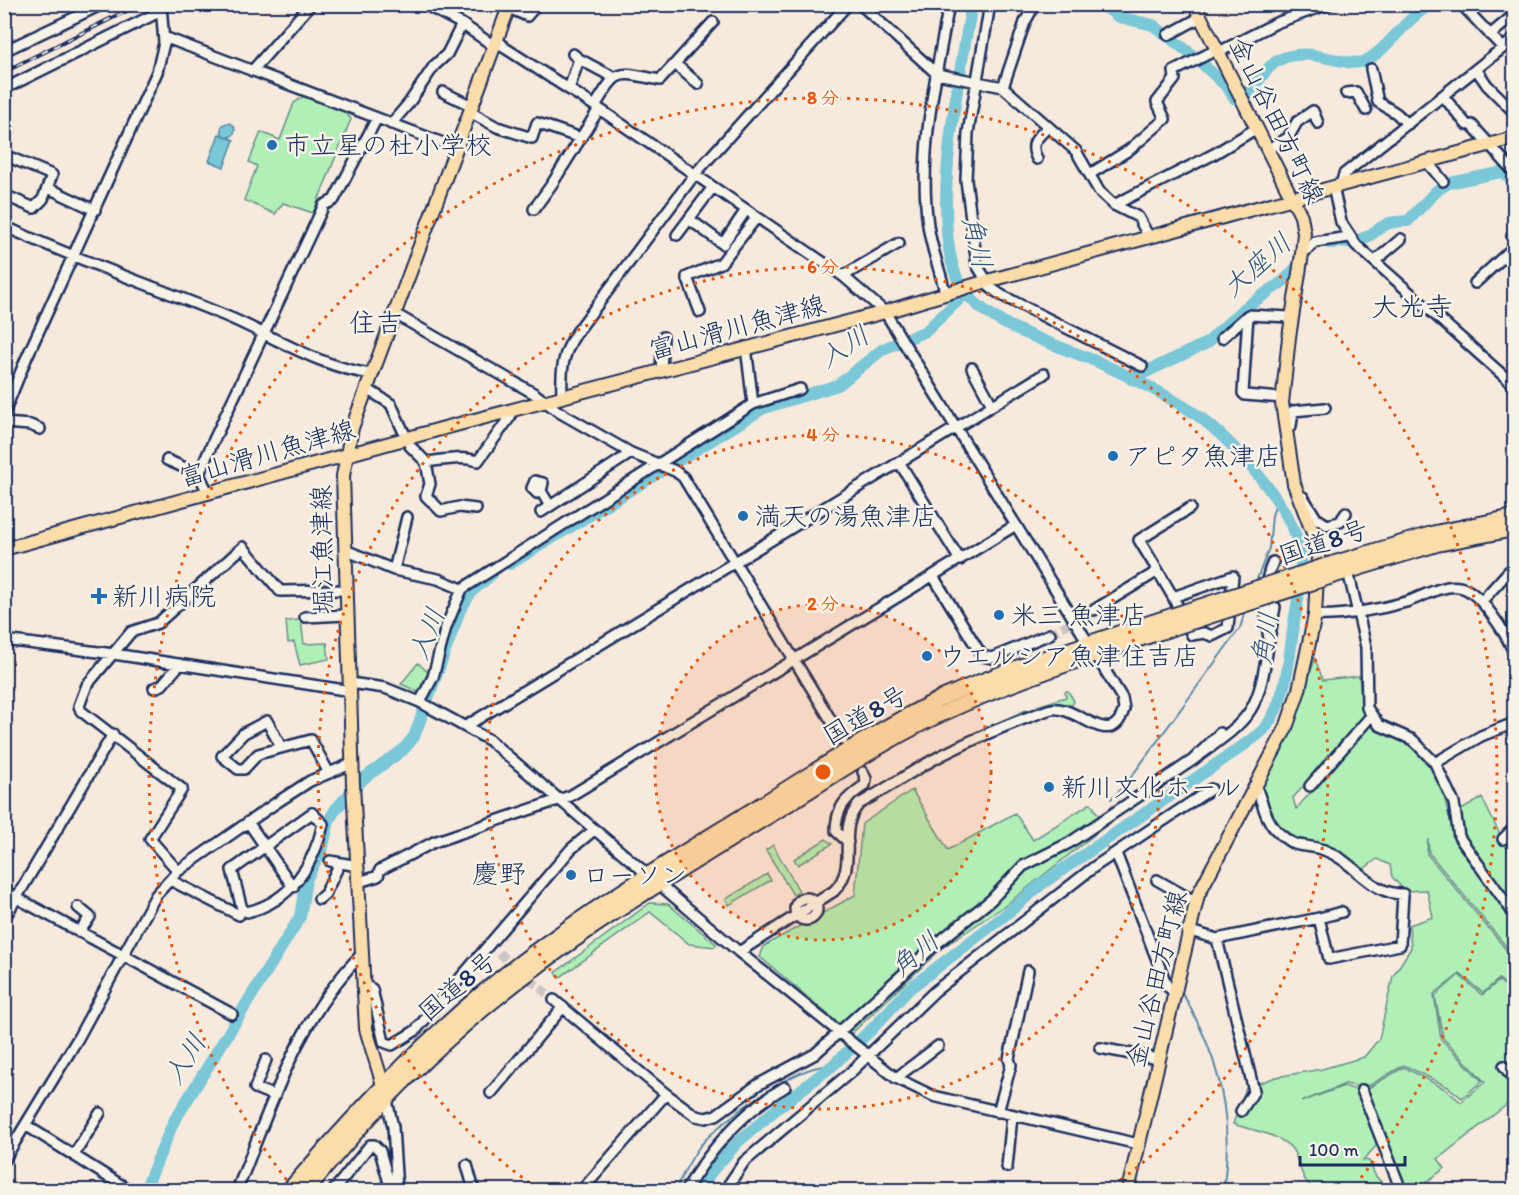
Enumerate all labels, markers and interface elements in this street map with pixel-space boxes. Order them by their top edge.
street label: 金山谷田方町線 [1223,31,1331,209]
text: 8 分 [807,87,839,109]
place label: 市立星の杜小学校 [284,129,492,161]
marker: 市立星の杜小学校 [265,138,279,152]
water label: 角川 [955,212,1000,272]
water label: 大座川 [1215,226,1298,304]
text: 6 分 [807,256,839,278]
street label: 富山滑川魚津線 [645,288,829,366]
district label: 大光寺 [1372,290,1453,323]
district label: 住吉 [349,306,403,339]
water label: 入川 [812,318,875,375]
street label: 富山滑川魚津線 [175,413,359,493]
text: 4 分 [807,424,839,446]
place label: アピタ魚津店 [1125,440,1281,472]
marker: アピタ魚津店 [1106,449,1120,463]
street label: 堀江魚津線 [305,485,339,615]
place label: 満天の湯魚津店 [755,500,937,532]
marker: 満天の湯魚津店 [736,509,750,523]
street label: 国道8号 [1274,513,1372,571]
place label: 新川病院 [112,580,216,612]
marker: 新川病院 [90,587,108,605]
text: 2 分 [807,593,839,615]
place label: 米三 魚津店 [1011,599,1147,631]
water label: 入川 [401,603,452,665]
marker: 米三 魚津店 [992,608,1006,622]
water label: 角川 [1244,610,1285,668]
place label: ウエルシア魚津住吉店 [939,640,1199,672]
marker: ウエルシア魚津住吉店 [920,649,934,663]
street label: 国道8号 [817,678,913,752]
centre of rings [813,762,833,782]
place label: 新川文化ホール [1061,771,1241,803]
marker: 新川文化ホール [1042,780,1056,794]
district label: 慶野 [472,857,526,890]
place label: ローソン [583,859,687,891]
marker: ローソン [564,868,578,882]
street label: 金山谷田方町線 [1118,887,1194,1071]
water label: 角川 [883,924,946,984]
street label: 国道8号 [411,944,503,1028]
water label: 入川 [156,1027,213,1090]
scale bar [1300,1129,1405,1167]
text: 100 m [1309,1139,1359,1161]

